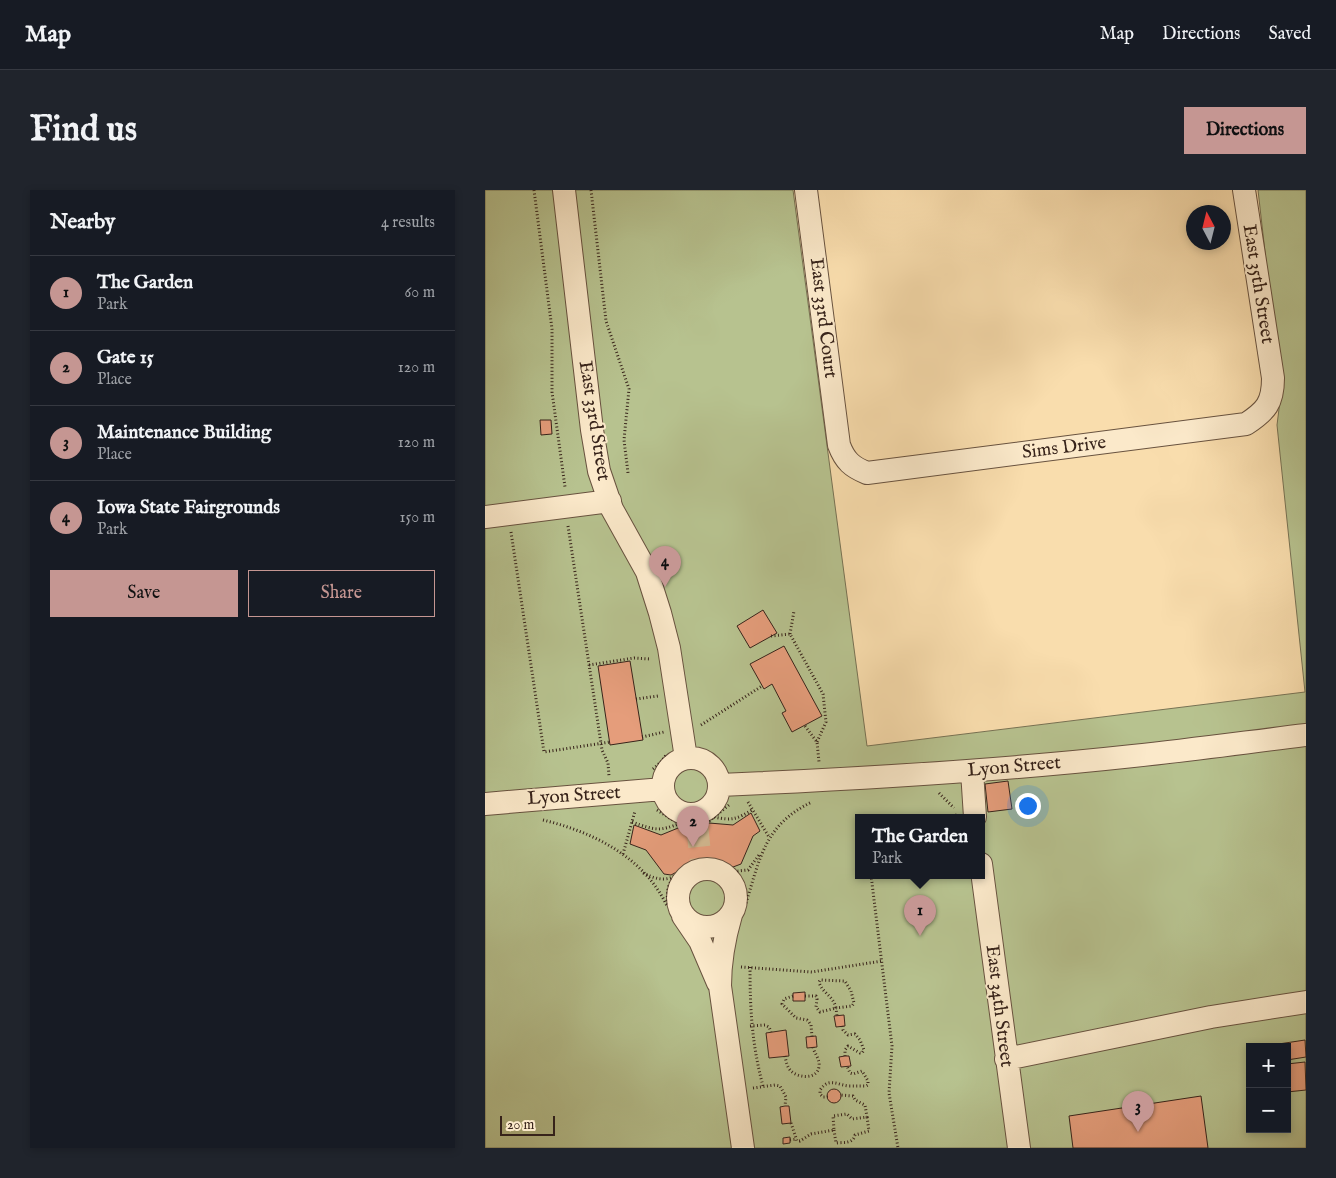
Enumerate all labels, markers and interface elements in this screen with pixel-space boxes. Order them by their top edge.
text: Map [25,19,71,50]
text: Map [1100,23,1134,46]
text: Directions [1162,23,1240,46]
text: Saved [1268,23,1311,46]
button: Directions [1184,107,1306,154]
text: Find us [30,108,137,153]
north arrow [1186,205,1231,250]
text: Nearby [50,209,115,236]
text: 4 results [381,213,435,233]
street label: East 35th Street [1237,223,1279,346]
street label: East 33rd Court [804,256,842,380]
text: The Garden [97,271,193,295]
text: 1 [63,283,69,303]
text: 60 m [405,283,435,303]
text: Park [97,295,127,315]
text: Gate 15 [97,346,154,370]
text: 2 [62,358,70,378]
text: 120 m [398,358,435,378]
street label: East 33rd Street [573,359,615,483]
text: Place [97,370,132,390]
text: Maintenance Building [97,421,271,445]
street label: Sims Drive [1021,431,1108,465]
text: 3 [63,433,69,453]
text: 120 m [398,433,435,453]
text: Place [97,445,132,465]
text: Iowa State Fairgrounds [97,496,280,520]
text: 4 [62,508,70,528]
text: 150 m [400,508,435,528]
text: Park [97,520,127,540]
pin: 4 [649,546,681,587]
button: Save [50,570,238,617]
button: Share [248,570,435,617]
street label: Lyon Street [966,751,1062,783]
street label: Lyon Street [526,781,622,811]
your location [1015,793,1041,819]
pin: 2 [677,806,709,847]
popup [855,814,985,879]
text: The Garden [872,825,968,849]
text: Park [872,849,902,869]
pin: 1 [904,895,936,936]
street label: East 34th Street [980,943,1018,1069]
map controls [1246,1043,1291,1133]
button: + [1246,1043,1291,1088]
button: − [1246,1088,1291,1133]
pin: 3 [1122,1091,1154,1132]
scale bar [500,1113,555,1136]
text: 20 m [507,1116,534,1134]

